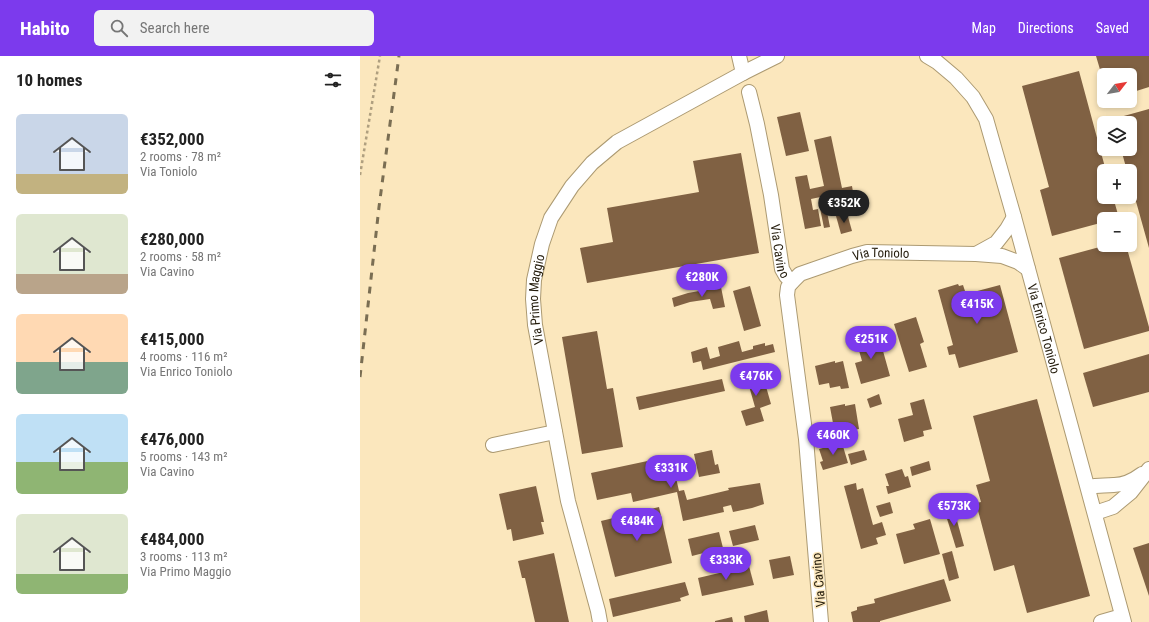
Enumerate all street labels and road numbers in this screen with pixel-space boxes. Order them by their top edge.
street label: Via Cavino [767,223,793,281]
street label: Via Toniolo [851,245,910,264]
street label: Via Primo Maggio [526,253,548,346]
street label: Via Enrico Toniolo [1024,282,1063,375]
street label: Via Cavino [809,552,828,608]

